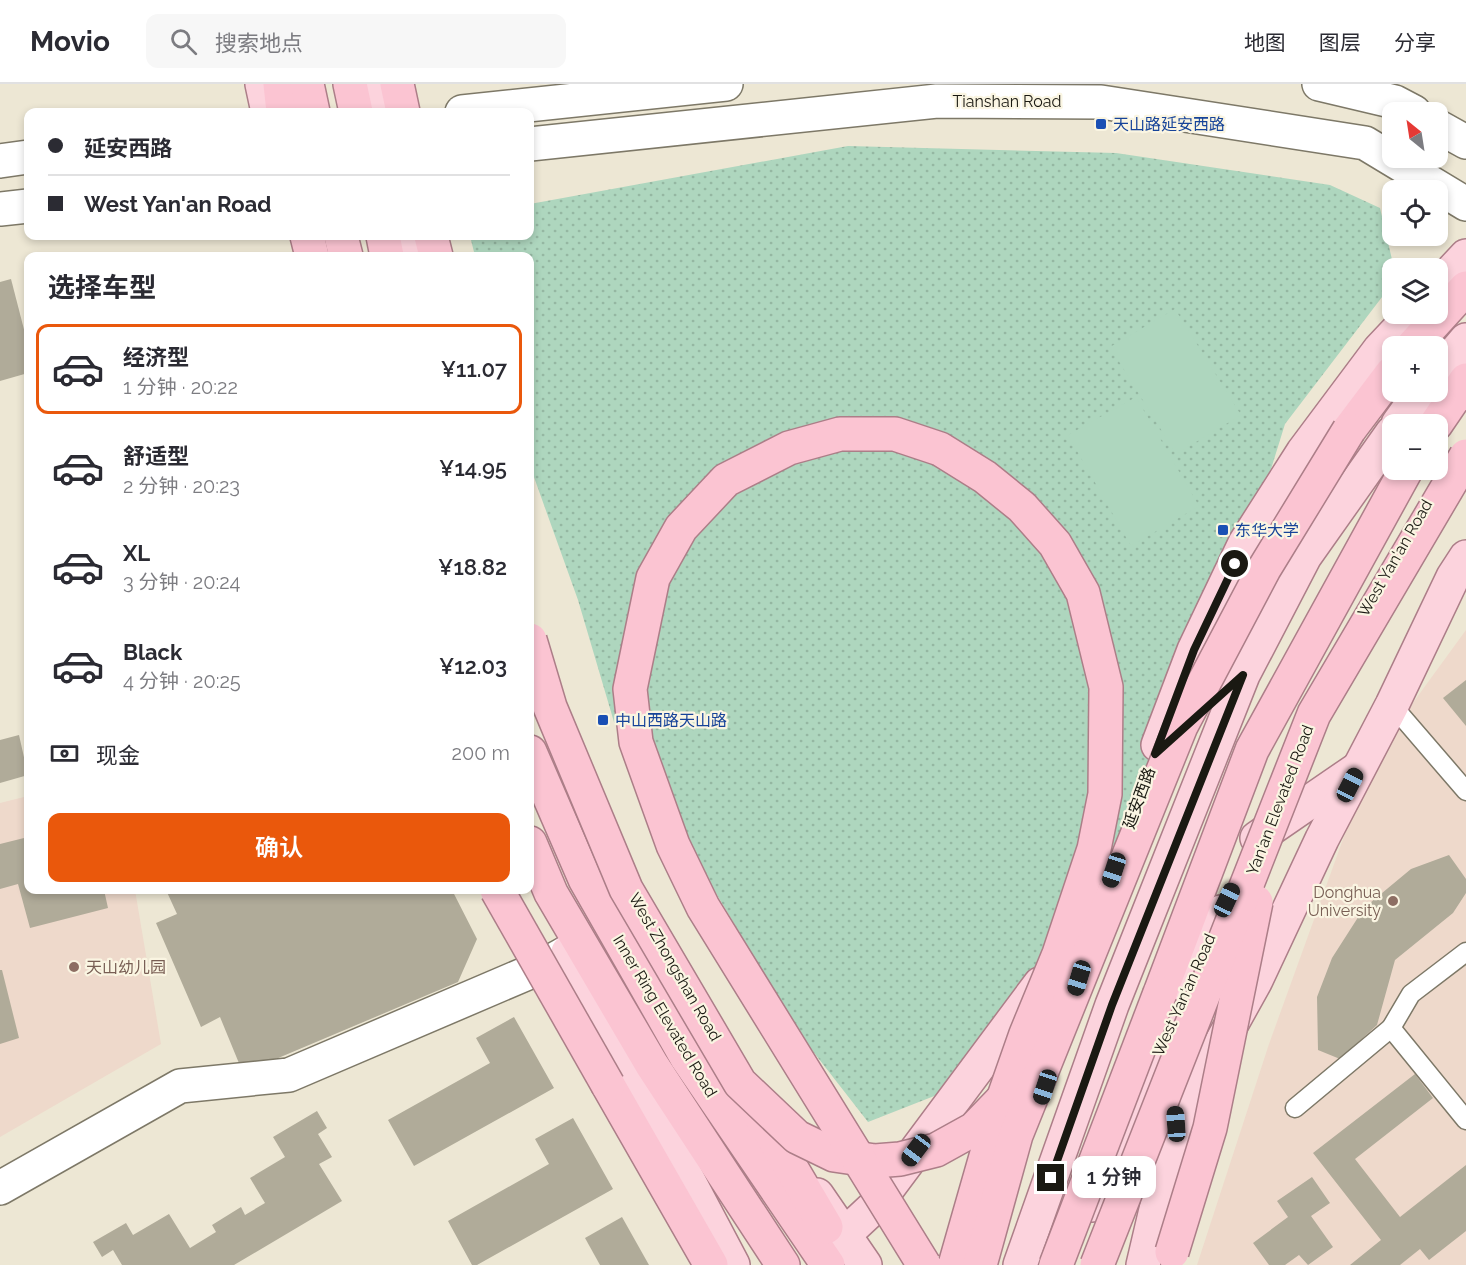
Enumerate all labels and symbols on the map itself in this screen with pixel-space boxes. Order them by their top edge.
street label: Tianshan Road [953,92,1061,111]
north arrow [1382,102,1448,168]
place label: 天山路延安西路 [1113,115,1225,134]
marker: 天山路延安西路 [1094,117,1108,131]
street label: West Yan'an Road [1354,496,1436,620]
place label: 东华大学 [1235,521,1299,540]
marker: 东华大学 [1216,523,1230,537]
route start [1221,550,1248,577]
place label: 中山西路天山路 [615,711,727,730]
marker: 中山西路天山路 [596,713,610,727]
street label: Yan'an Elevated Road [1243,722,1317,878]
street label: 延安西路 [1119,765,1159,831]
car [1334,765,1366,805]
car [1100,850,1128,890]
car [1211,880,1243,920]
place label: Donghua University [1308,883,1381,920]
street label: West Zhongshan Road [625,890,725,1044]
marker: Donghua University [1386,894,1400,908]
street label: Inner Ring Elevated Road [609,931,721,1101]
street label: West Yan'an Road [1148,931,1220,1059]
place label: 天山幼儿园 [86,958,166,977]
car [1065,958,1093,998]
marker: 天山幼儿园 [67,960,81,974]
car [1031,1067,1059,1107]
car [1166,1105,1186,1143]
car [898,1130,934,1170]
callout: 1 分钟 [1072,1157,1156,1199]
route end [1037,1164,1064,1191]

